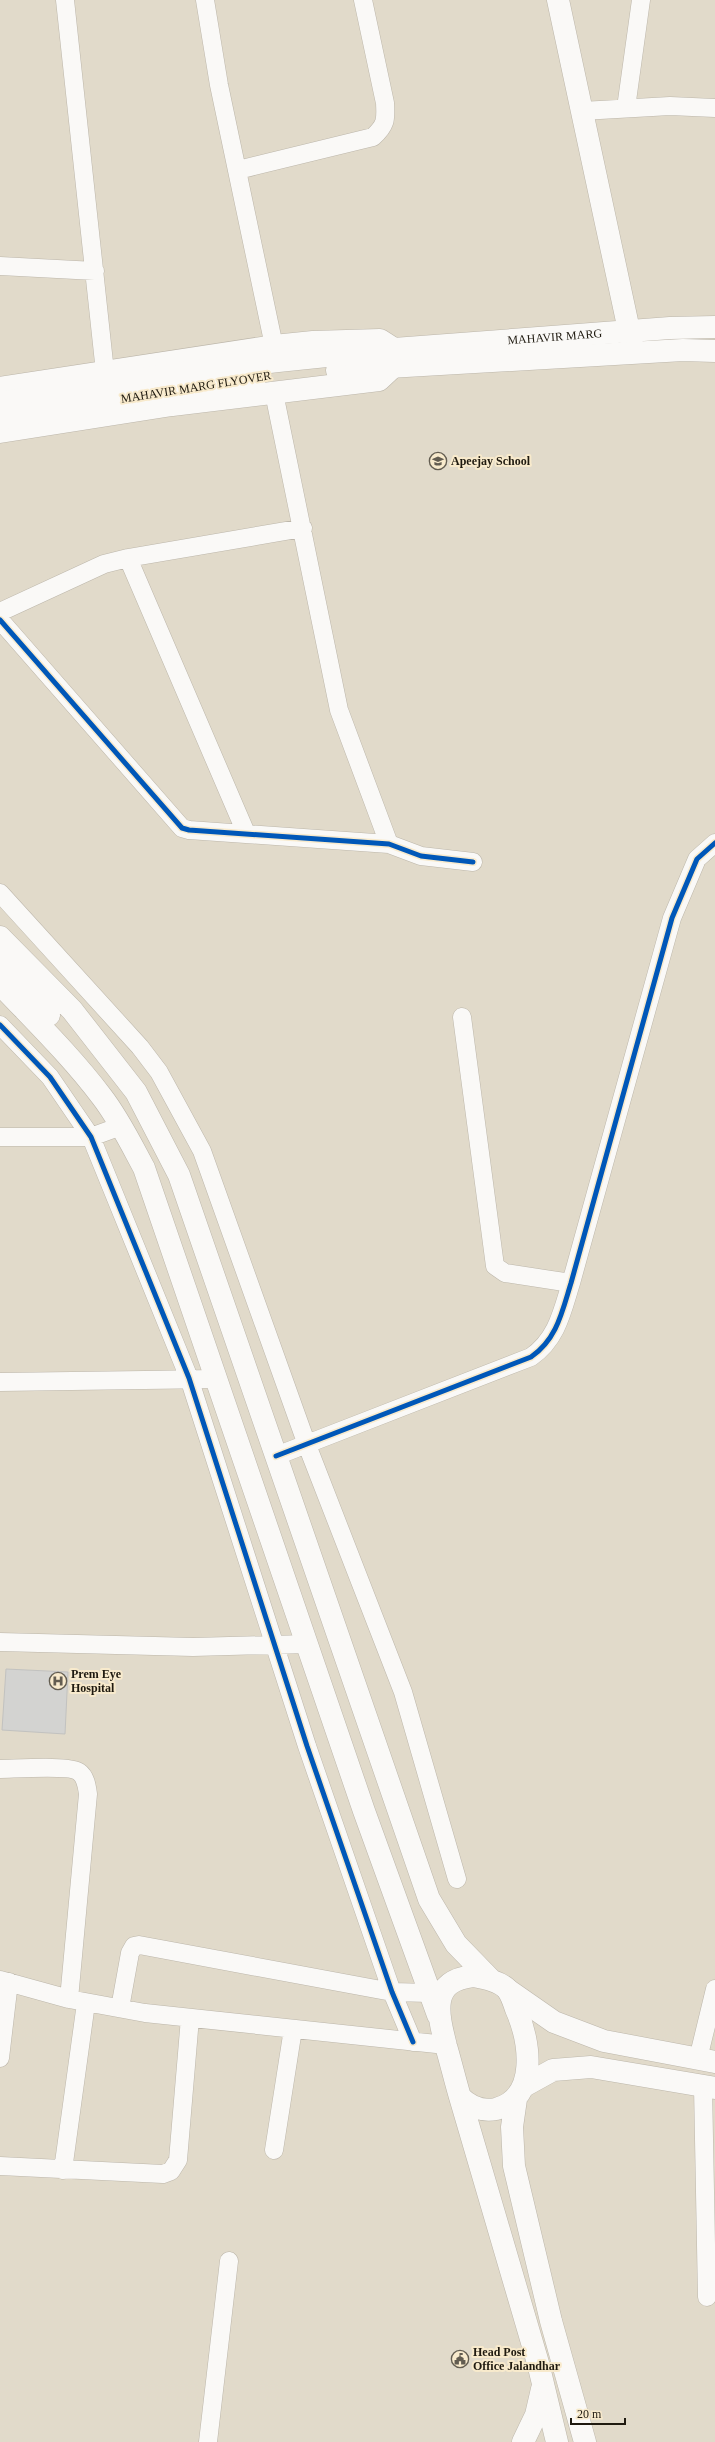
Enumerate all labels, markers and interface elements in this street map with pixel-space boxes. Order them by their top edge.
street label: MAHAVIR MARG [507,326,603,347]
street label: MAHAVIR MARG FLYOVER [120,368,272,406]
school or university icon: Apeejay School [428,451,448,471]
place label: Apeejay School [451,454,531,468]
place label: Prem Eye Hospital [71,1667,122,1695]
hospital icon: Prem Eye Hospital [48,1671,68,1691]
place label: Head Post Office Jalandhar [473,2345,561,2373]
public building icon: Head Post Office Jalandhar [450,2349,470,2369]
scale bar [571,2400,625,2426]
text: 20 m [577,2407,602,2421]

